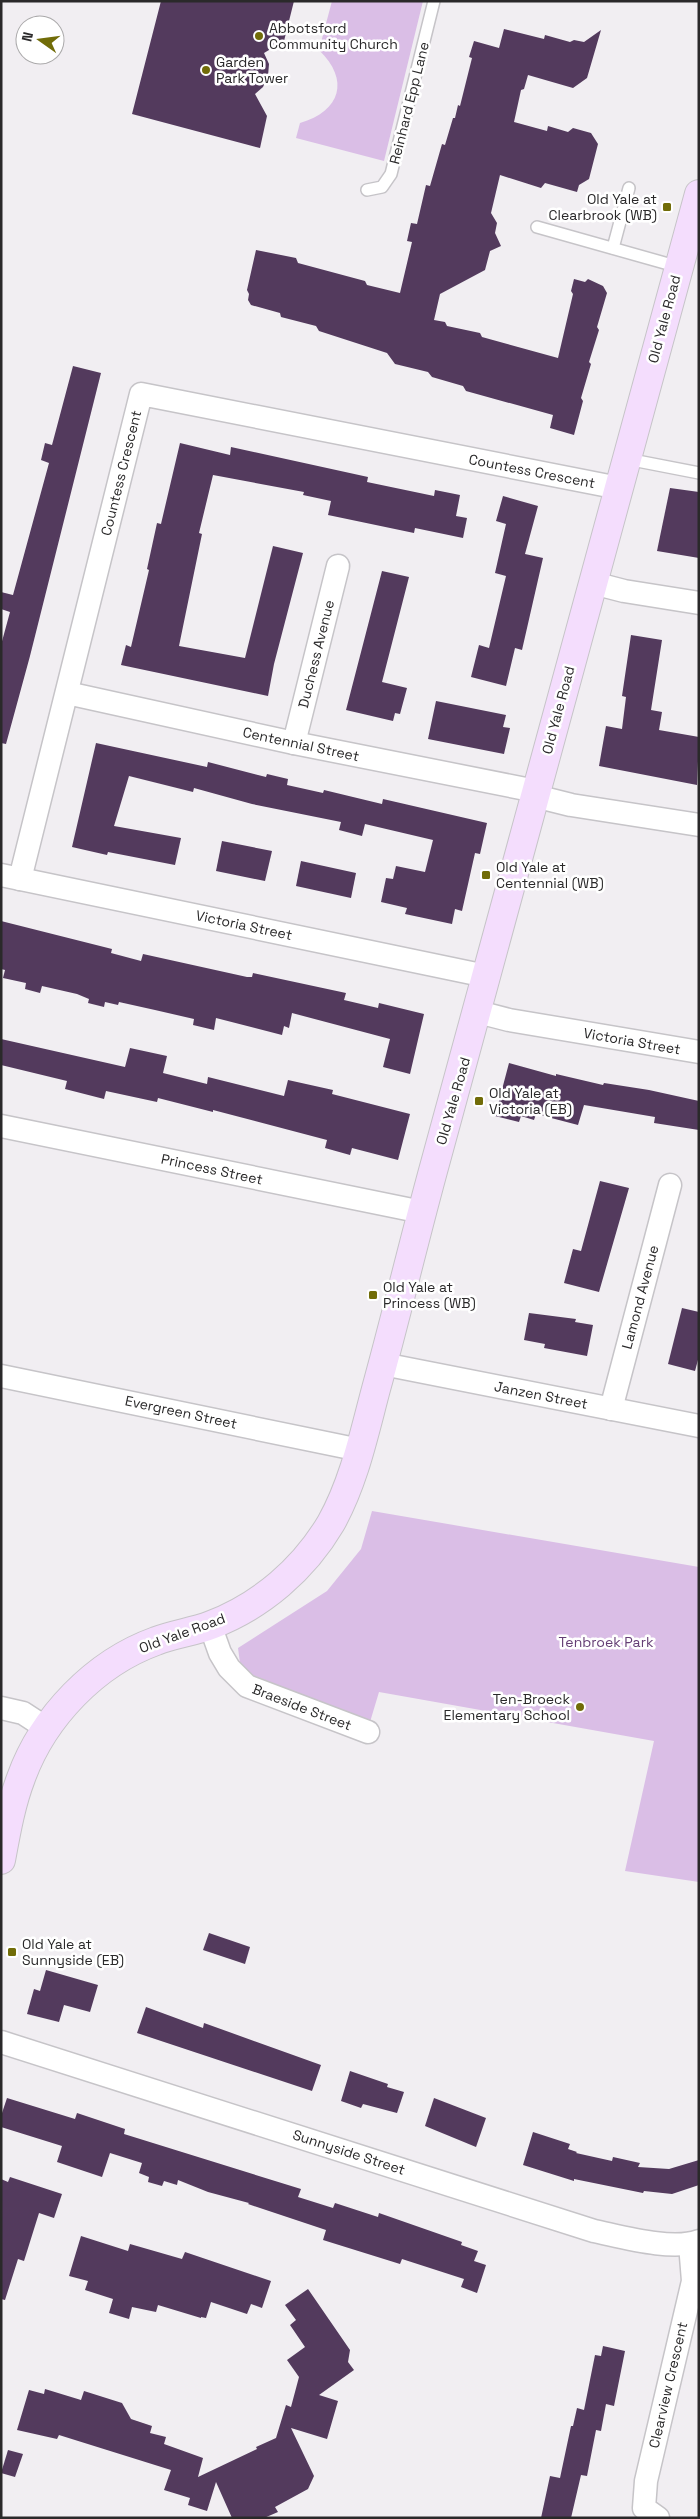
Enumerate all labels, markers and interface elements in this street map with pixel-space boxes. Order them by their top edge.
north arrow [15,15,65,65]
place label: Abbotsford Community Church [269,19,398,53]
text: N [18,30,37,44]
marker: Abbotsford Community Church [253,30,265,42]
street label: Reinhard Epp Lane [385,40,433,166]
place label: Garden Park Tower [216,53,288,87]
marker: Garden Park Tower [200,64,212,76]
place label: Old Yale at Clearbrook (WB) [548,190,657,224]
marker: Old Yale at Clearbrook (WB) [661,201,673,213]
street label: Old Yale Road [644,273,684,365]
street label: Countess Crescent [97,408,145,538]
street label: Countess Crescent [467,450,597,492]
street label: Duchess Avenue [294,598,338,710]
street label: Old Yale Road [538,664,578,756]
street label: Centennial Street [241,723,361,765]
place label: Old Yale at Centennial (WB) [496,858,604,892]
marker: Old Yale at Centennial (WB) [480,869,492,881]
street label: Victoria Street [194,906,294,944]
street label: Victoria Street [582,1024,682,1058]
street label: Old Yale Road [432,1055,474,1147]
place label: Old Yale at Victoria (EB) [489,1084,572,1118]
marker: Old Yale at Victoria (EB) [473,1095,485,1107]
street label: Princess Street [160,1149,264,1189]
street label: Lamond Avenue [617,1243,663,1351]
place label: Old Yale at Princess (WB) [383,1278,476,1312]
marker: Old Yale at Princess (WB) [367,1289,379,1301]
street label: Janzen Street [493,1377,589,1413]
street label: Evergreen Street [123,1391,239,1433]
street label: Old Yale Road [136,1609,228,1657]
park label: Tenbroek Park [559,1633,654,1651]
street label: Braeside Street [250,1680,354,1734]
place label: Ten-Broeck Elementary School [444,1690,570,1724]
marker: Ten-Broeck Elementary School [574,1701,586,1713]
place label: Old Yale at Sunnyside (EB) [22,1935,124,1969]
marker: Old Yale at Sunnyside (EB) [6,1946,18,1958]
street label: Sunnyside Street [290,2125,408,2179]
street label: Clearview Crescent [645,2320,691,2450]

